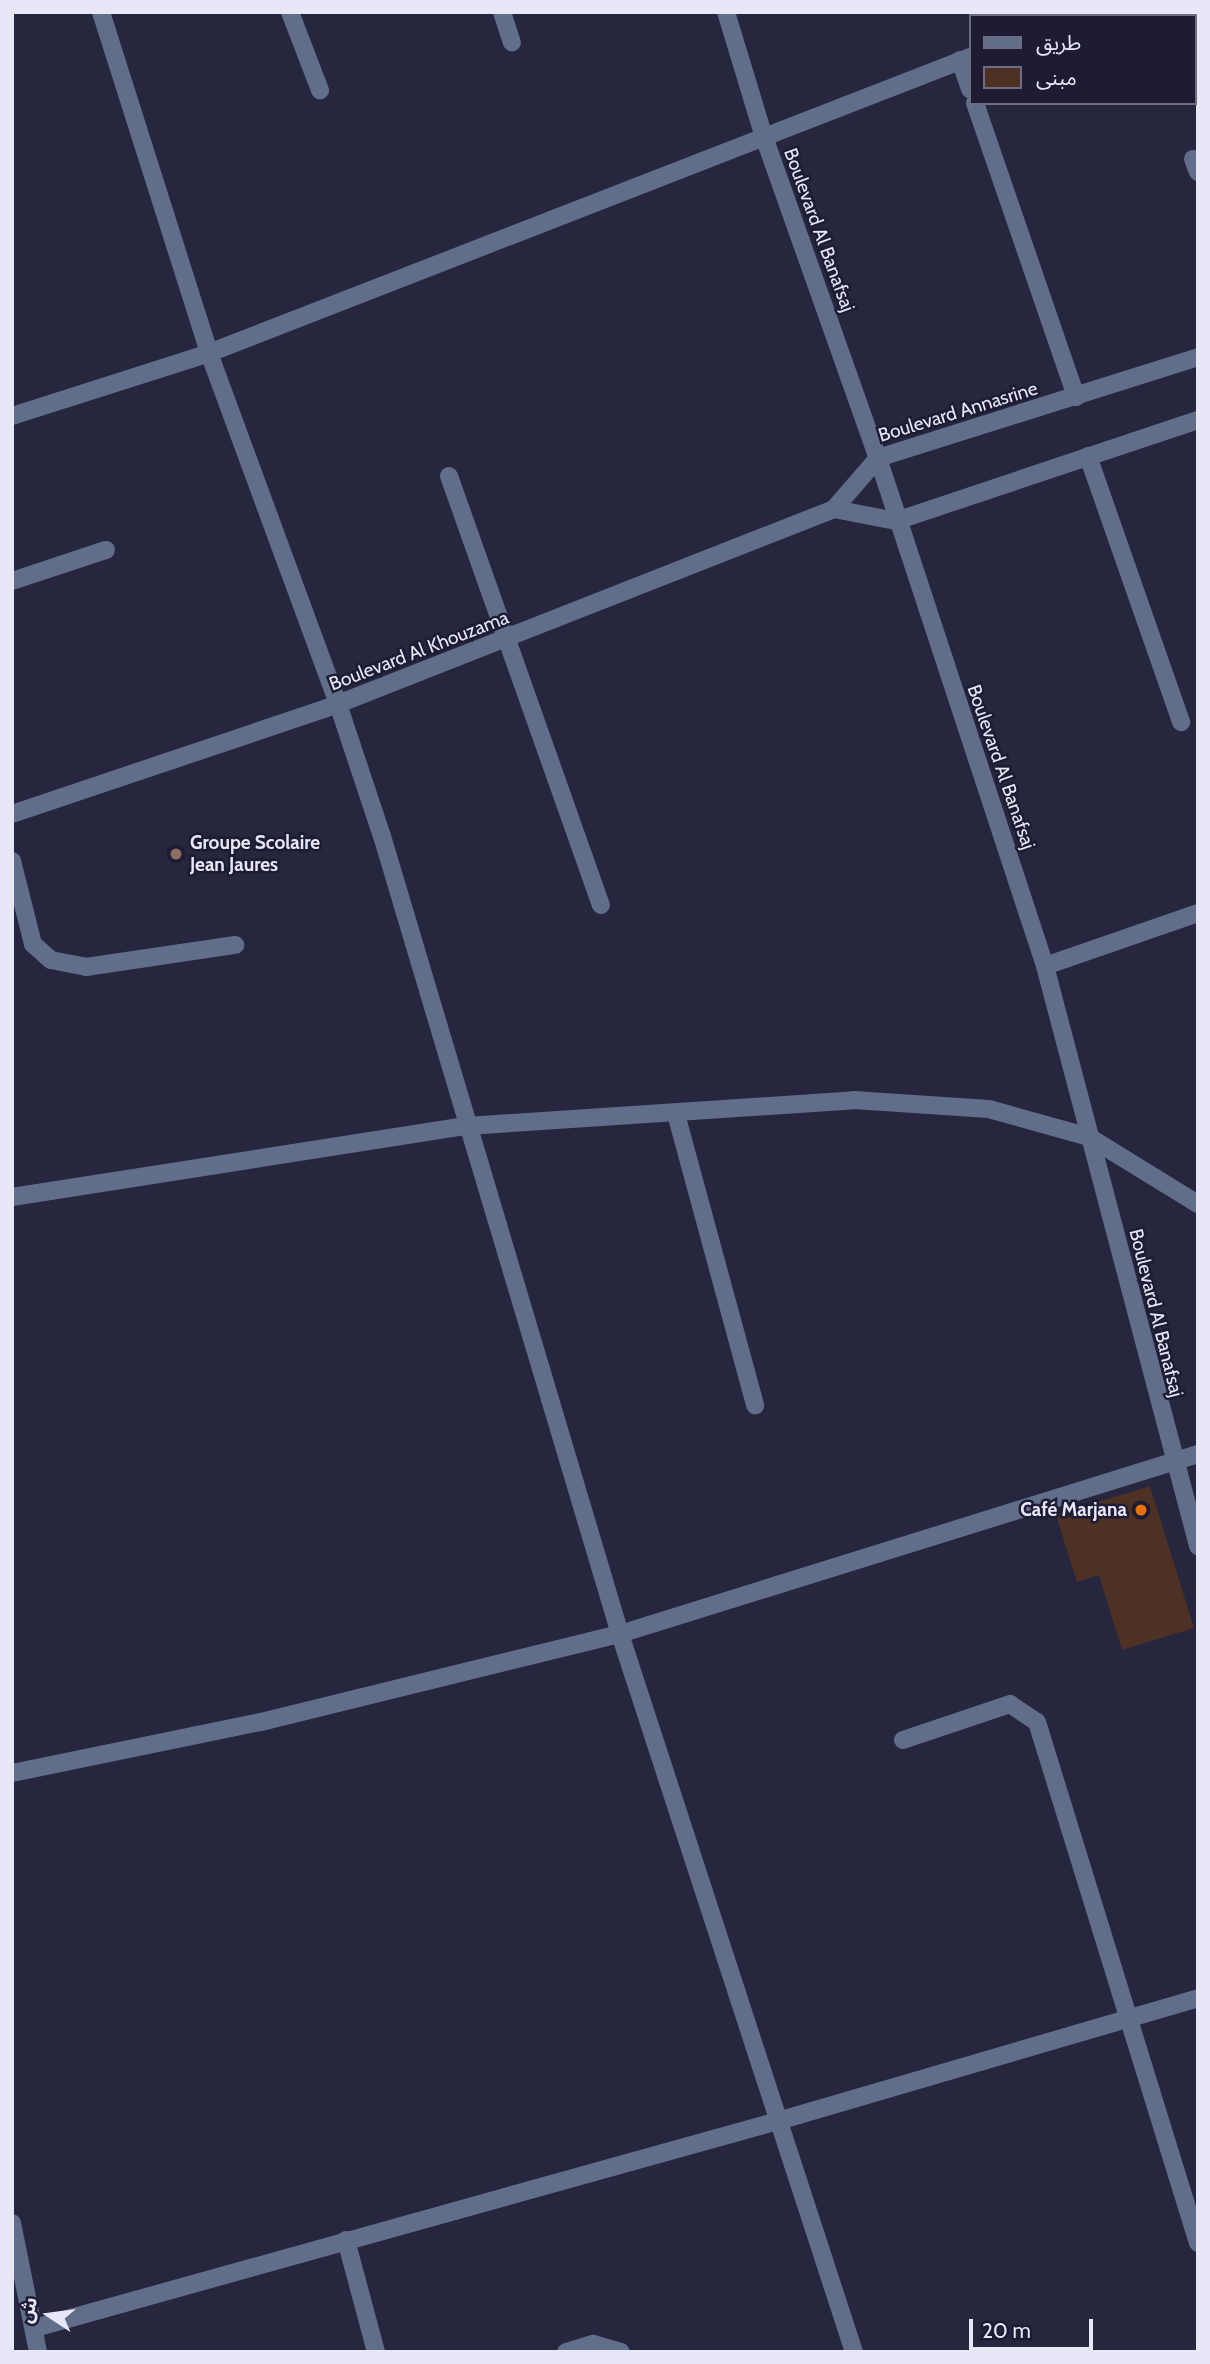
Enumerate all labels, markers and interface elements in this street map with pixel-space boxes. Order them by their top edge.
legend [968,14,1196,105]
text: طريق [1036,30,1081,55]
text: مبنى [1036,65,1077,90]
street label: Boulevard Al Banafsaj [779,145,859,315]
street label: Boulevard Annasrine [876,377,1040,447]
street label: Boulevard Al Khouzama [326,606,512,696]
street label: Boulevard Al Banafsaj [962,682,1040,852]
place label: Groupe Scolaire Jean Jaures [190,832,320,876]
marker: Groupe Scolaire Jean Jaures [168,846,184,862]
street label: Boulevard Al Banafsaj [1124,1227,1188,1399]
place label: Café Marjana [1020,1499,1127,1521]
marker: Café Marjana [1133,1502,1149,1518]
north arrow [14,2280,84,2350]
text: ش [14,2295,42,2325]
scale bar [972,2304,1096,2348]
text: 20 m [982,2318,1031,2343]

